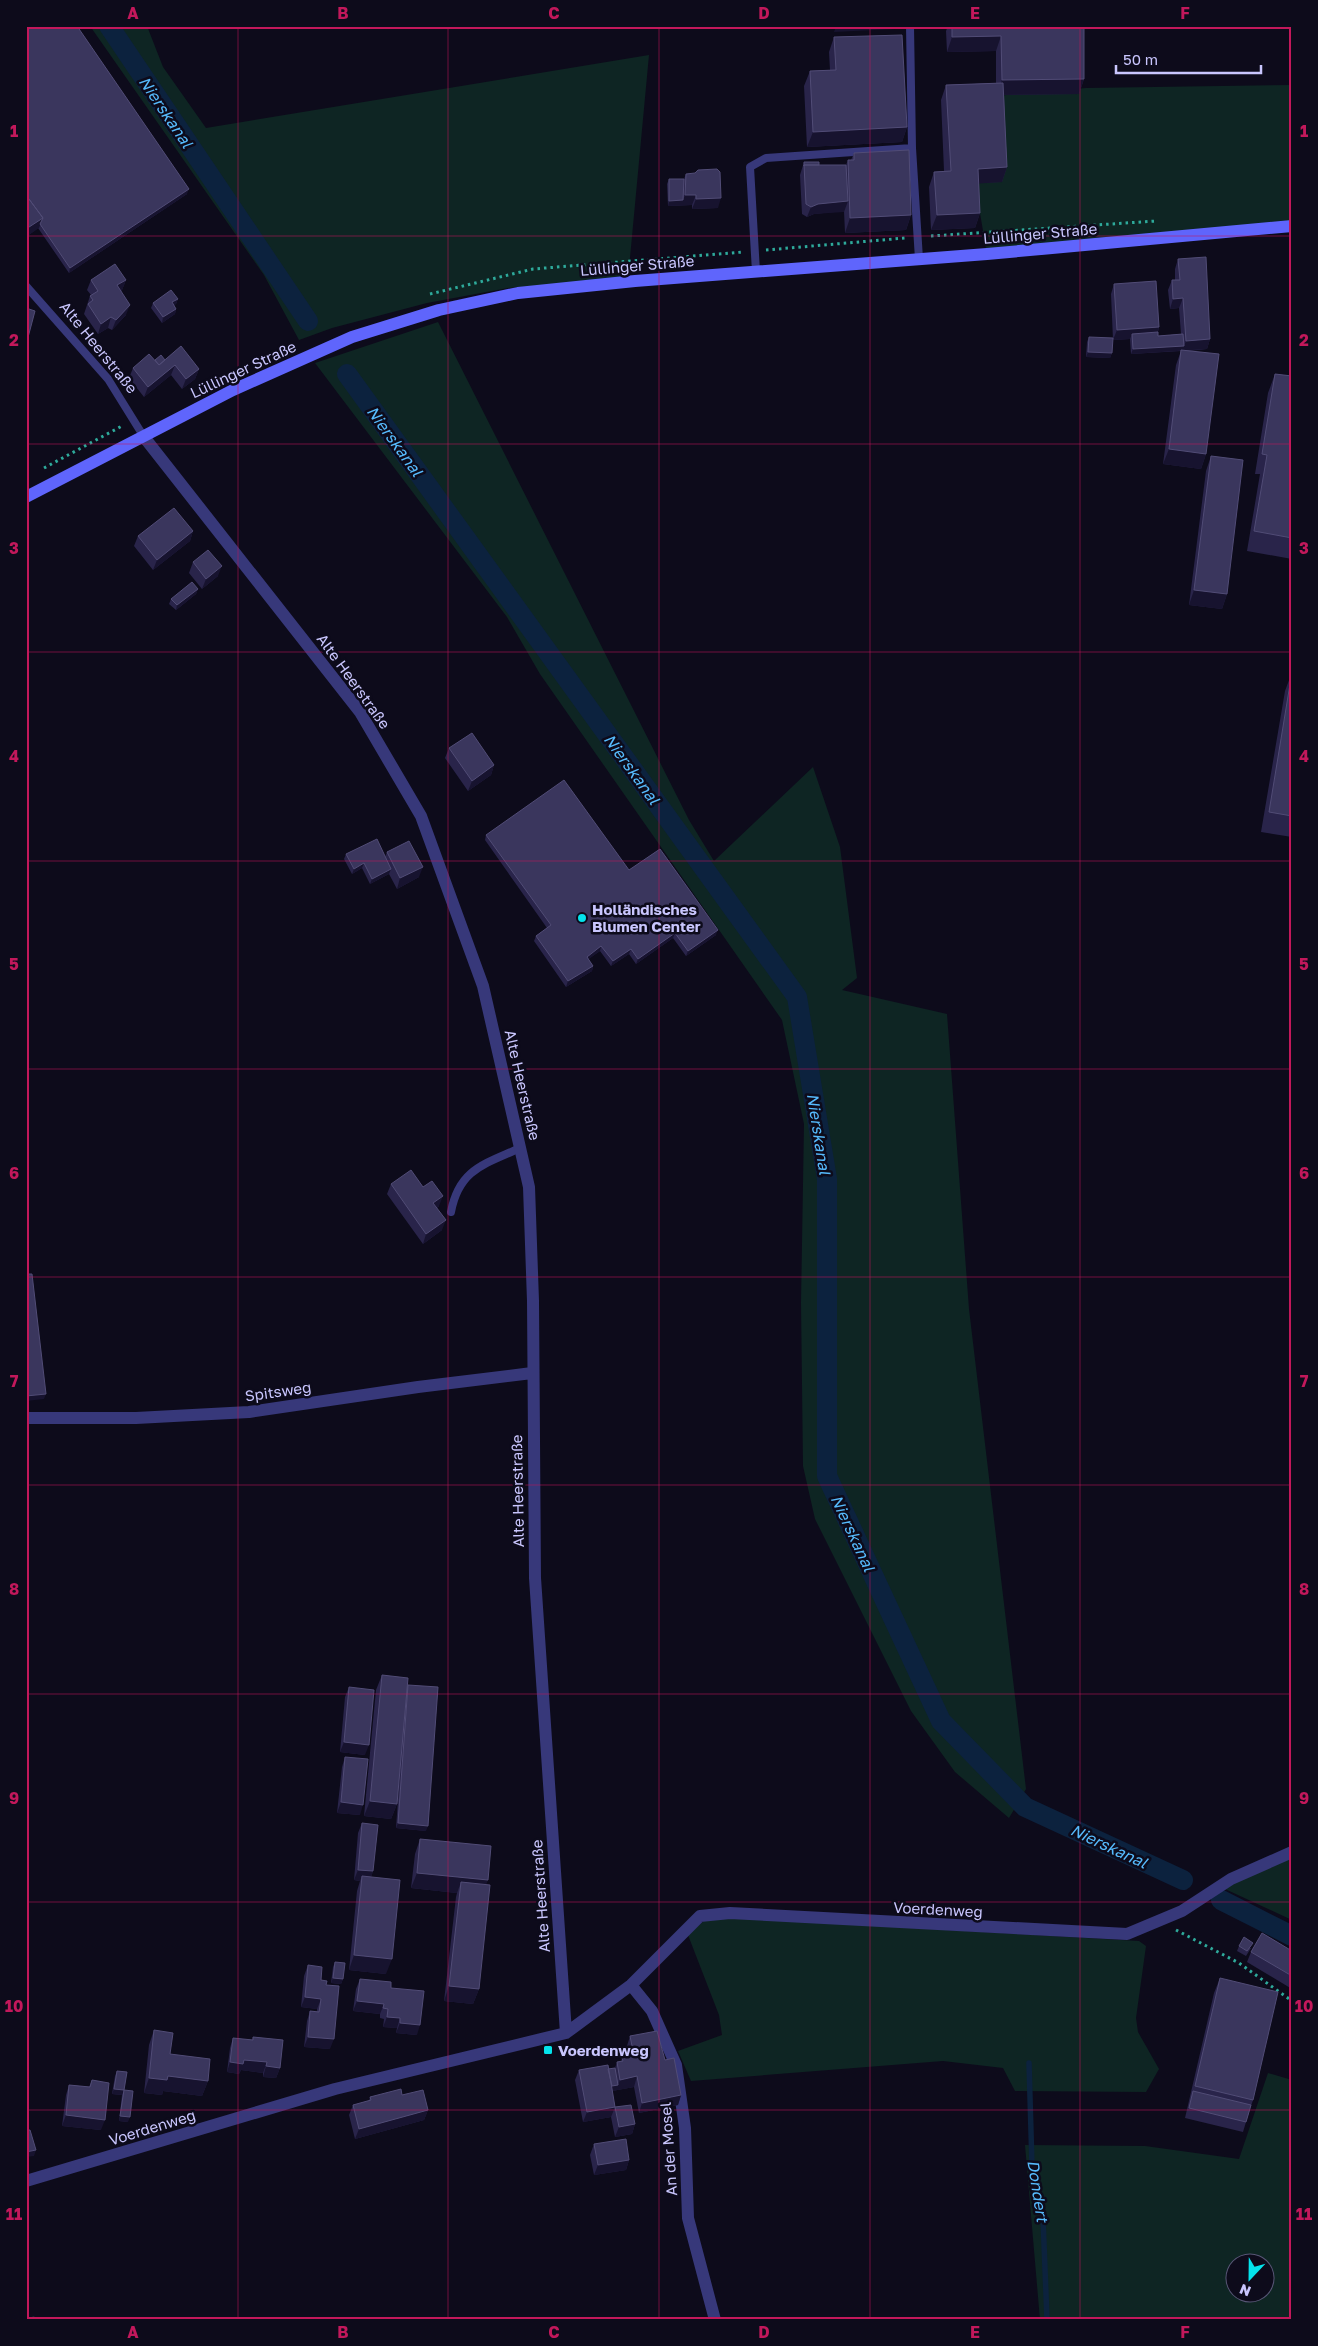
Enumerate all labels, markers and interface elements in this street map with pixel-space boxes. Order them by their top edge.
text: A [127,3,139,23]
text: B [337,3,349,23]
text: C [548,3,560,23]
text: D [758,3,770,23]
text: E [970,3,980,23]
text: F [1180,3,1190,23]
scale bar [1116,42,1260,74]
text: 50 m [1123,50,1158,68]
water label: Nierskanal [135,72,198,152]
text: 1 [10,121,18,141]
text: 1 [1300,121,1308,141]
street label: Lüllinger Straße [982,219,1098,247]
street label: Lüllinger Straße [579,251,695,279]
street label: Alte Heerstraße [56,297,142,397]
text: 2 [9,330,19,350]
text: 2 [1299,330,1309,350]
street label: Lüllinger Straße [187,337,299,401]
water label: Nierskanal [363,402,428,481]
text: 3 [9,538,19,558]
text: 3 [1299,538,1309,558]
street label: Alte Heerstraße [314,630,395,732]
water label: Nierskanal [600,730,665,809]
text: 4 [9,746,19,766]
text: 4 [1299,746,1309,766]
place label: Holländisches Blumen Center [592,900,701,935]
marker: Holländisches Blumen Center [576,912,588,924]
text: 5 [9,954,19,974]
text: 5 [1299,954,1309,974]
street label: Alte Heerstraße [502,1028,545,1142]
water label: Nierskanal [803,1092,835,1177]
text: 6 [9,1163,19,1183]
text: 6 [1299,1163,1309,1183]
text: 7 [10,1371,19,1391]
text: 7 [1300,1371,1309,1391]
street label: Spitsweg [244,1377,312,1405]
street label: Alte Heerstraße [507,1434,527,1548]
water label: Nierskanal [827,1491,880,1575]
text: 8 [9,1579,19,1599]
text: 8 [1299,1579,1309,1599]
text: 9 [9,1788,19,1808]
text: 9 [1299,1788,1309,1808]
water label: Nierskanal [1067,1820,1151,1873]
street label: Alte Heerstraße [527,1839,553,1953]
street label: Voerdenweg [893,1898,983,1920]
text: 10 [5,1996,23,2016]
text: 10 [1295,1996,1313,2016]
place label: Voerdenweg [558,2041,649,2059]
marker: Voerdenweg [542,2044,554,2056]
street label: An der Mosel [656,2101,680,2196]
street label: Voerdenweg [107,2105,197,2149]
water label: Dondert [1023,2158,1053,2225]
text: 11 [6,2204,22,2224]
text: 11 [1296,2204,1312,2224]
north arrow [1226,2254,1276,2304]
text: N [1237,2281,1253,2300]
text: A [127,2322,139,2342]
text: B [337,2322,349,2342]
text: C [548,2322,560,2342]
text: D [758,2322,770,2342]
text: E [970,2322,980,2342]
text: F [1180,2322,1190,2342]

